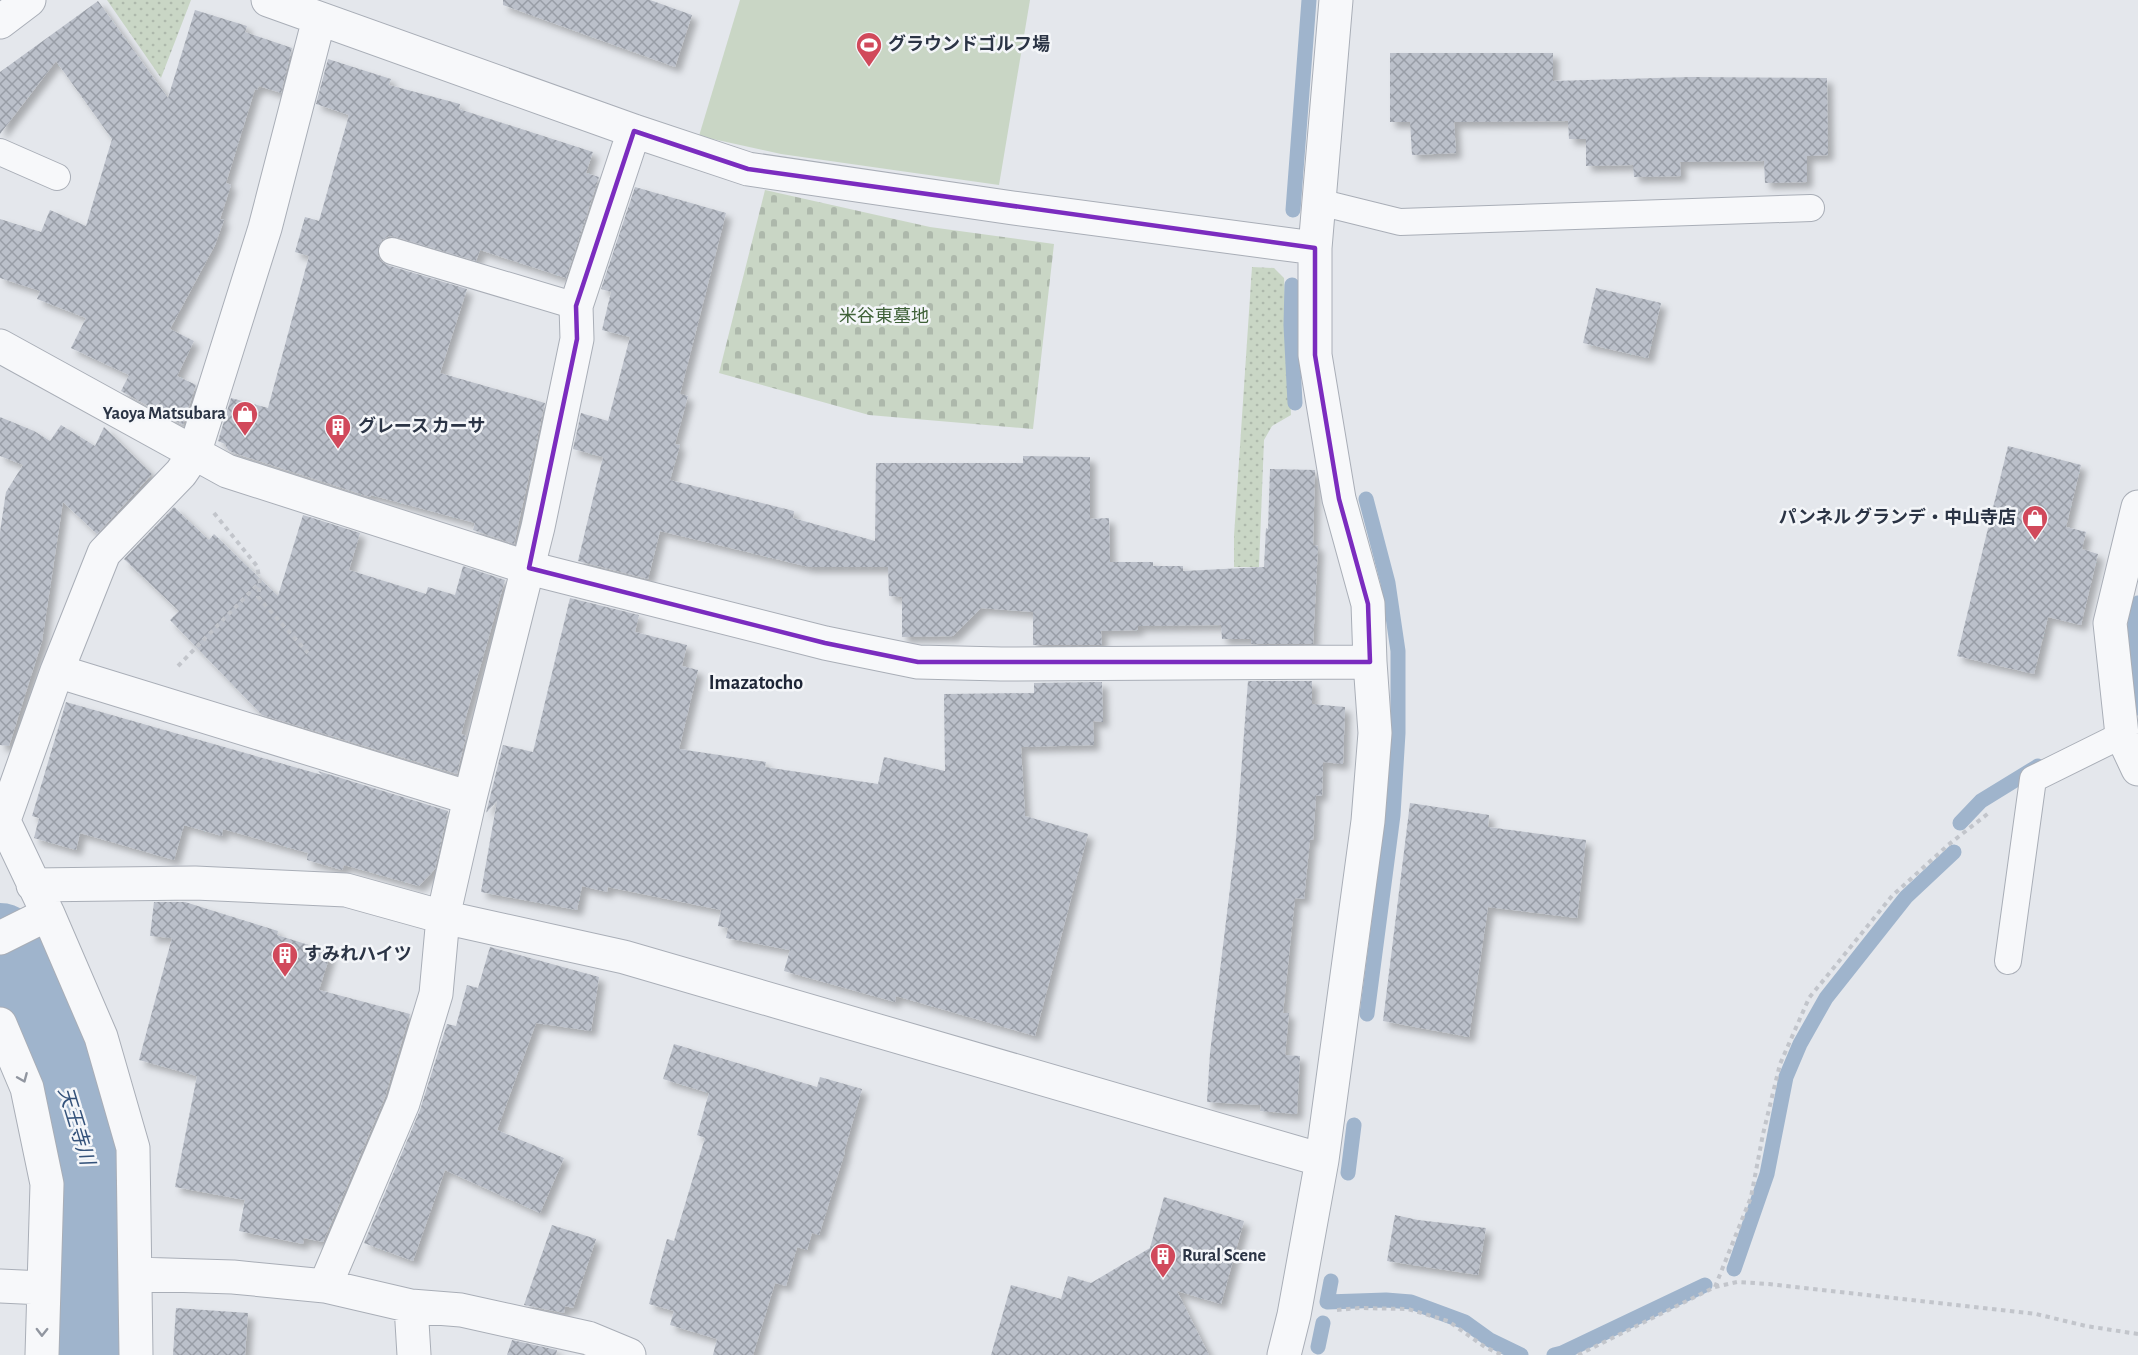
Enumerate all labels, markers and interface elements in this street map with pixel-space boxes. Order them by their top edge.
sports icon: グラウンドゴルフ場 [854,30,884,68]
place label: グラウンドゴルフ場 [888,34,1050,54]
park label: 米谷東墓地 [839,307,929,326]
shop icon: Yaoya Matsubara [230,399,260,437]
place label: Yaoya Matsubara [103,405,226,423]
building icon: グレース カーサ [323,412,353,450]
place label: グレース カーサ [358,416,485,436]
shop icon: パンネル グランデ・中山寺店 [2020,503,2050,541]
place label: パンネル グランデ・中山寺店 [1779,507,2016,527]
district label: Imazatocho [709,673,803,693]
building icon: すみれハイツ [270,940,300,978]
place label: すみれハイツ [304,944,412,964]
one-way arrow [16,1071,28,1082]
water label: 天王寺川 [55,1085,99,1169]
building icon: Rural Scene [1148,1241,1178,1279]
place label: Rural Scene [1182,1247,1266,1265]
one-way arrow [36,1328,48,1337]

